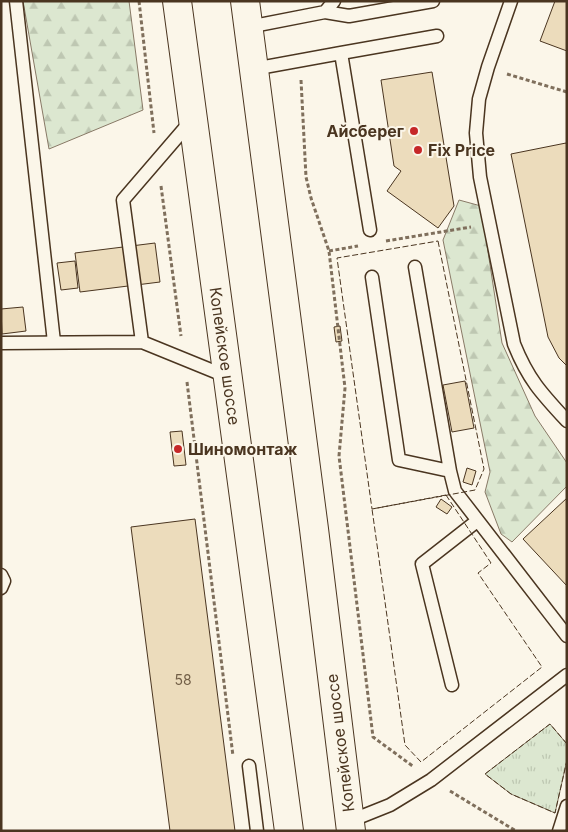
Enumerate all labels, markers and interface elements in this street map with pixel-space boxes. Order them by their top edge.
place label: Айсберег [327,121,404,141]
marker: Айсберег [408,125,420,137]
place label: Fix Price [428,140,495,160]
marker: Fix Price [412,144,424,156]
street label: Копейское шоссе [205,286,245,426]
place label: Шиномонтаж [188,439,298,459]
marker: Шиномонтаж [172,443,184,455]
house number: 58 [174,671,192,688]
street label: Копейское шоссе [322,673,358,813]

